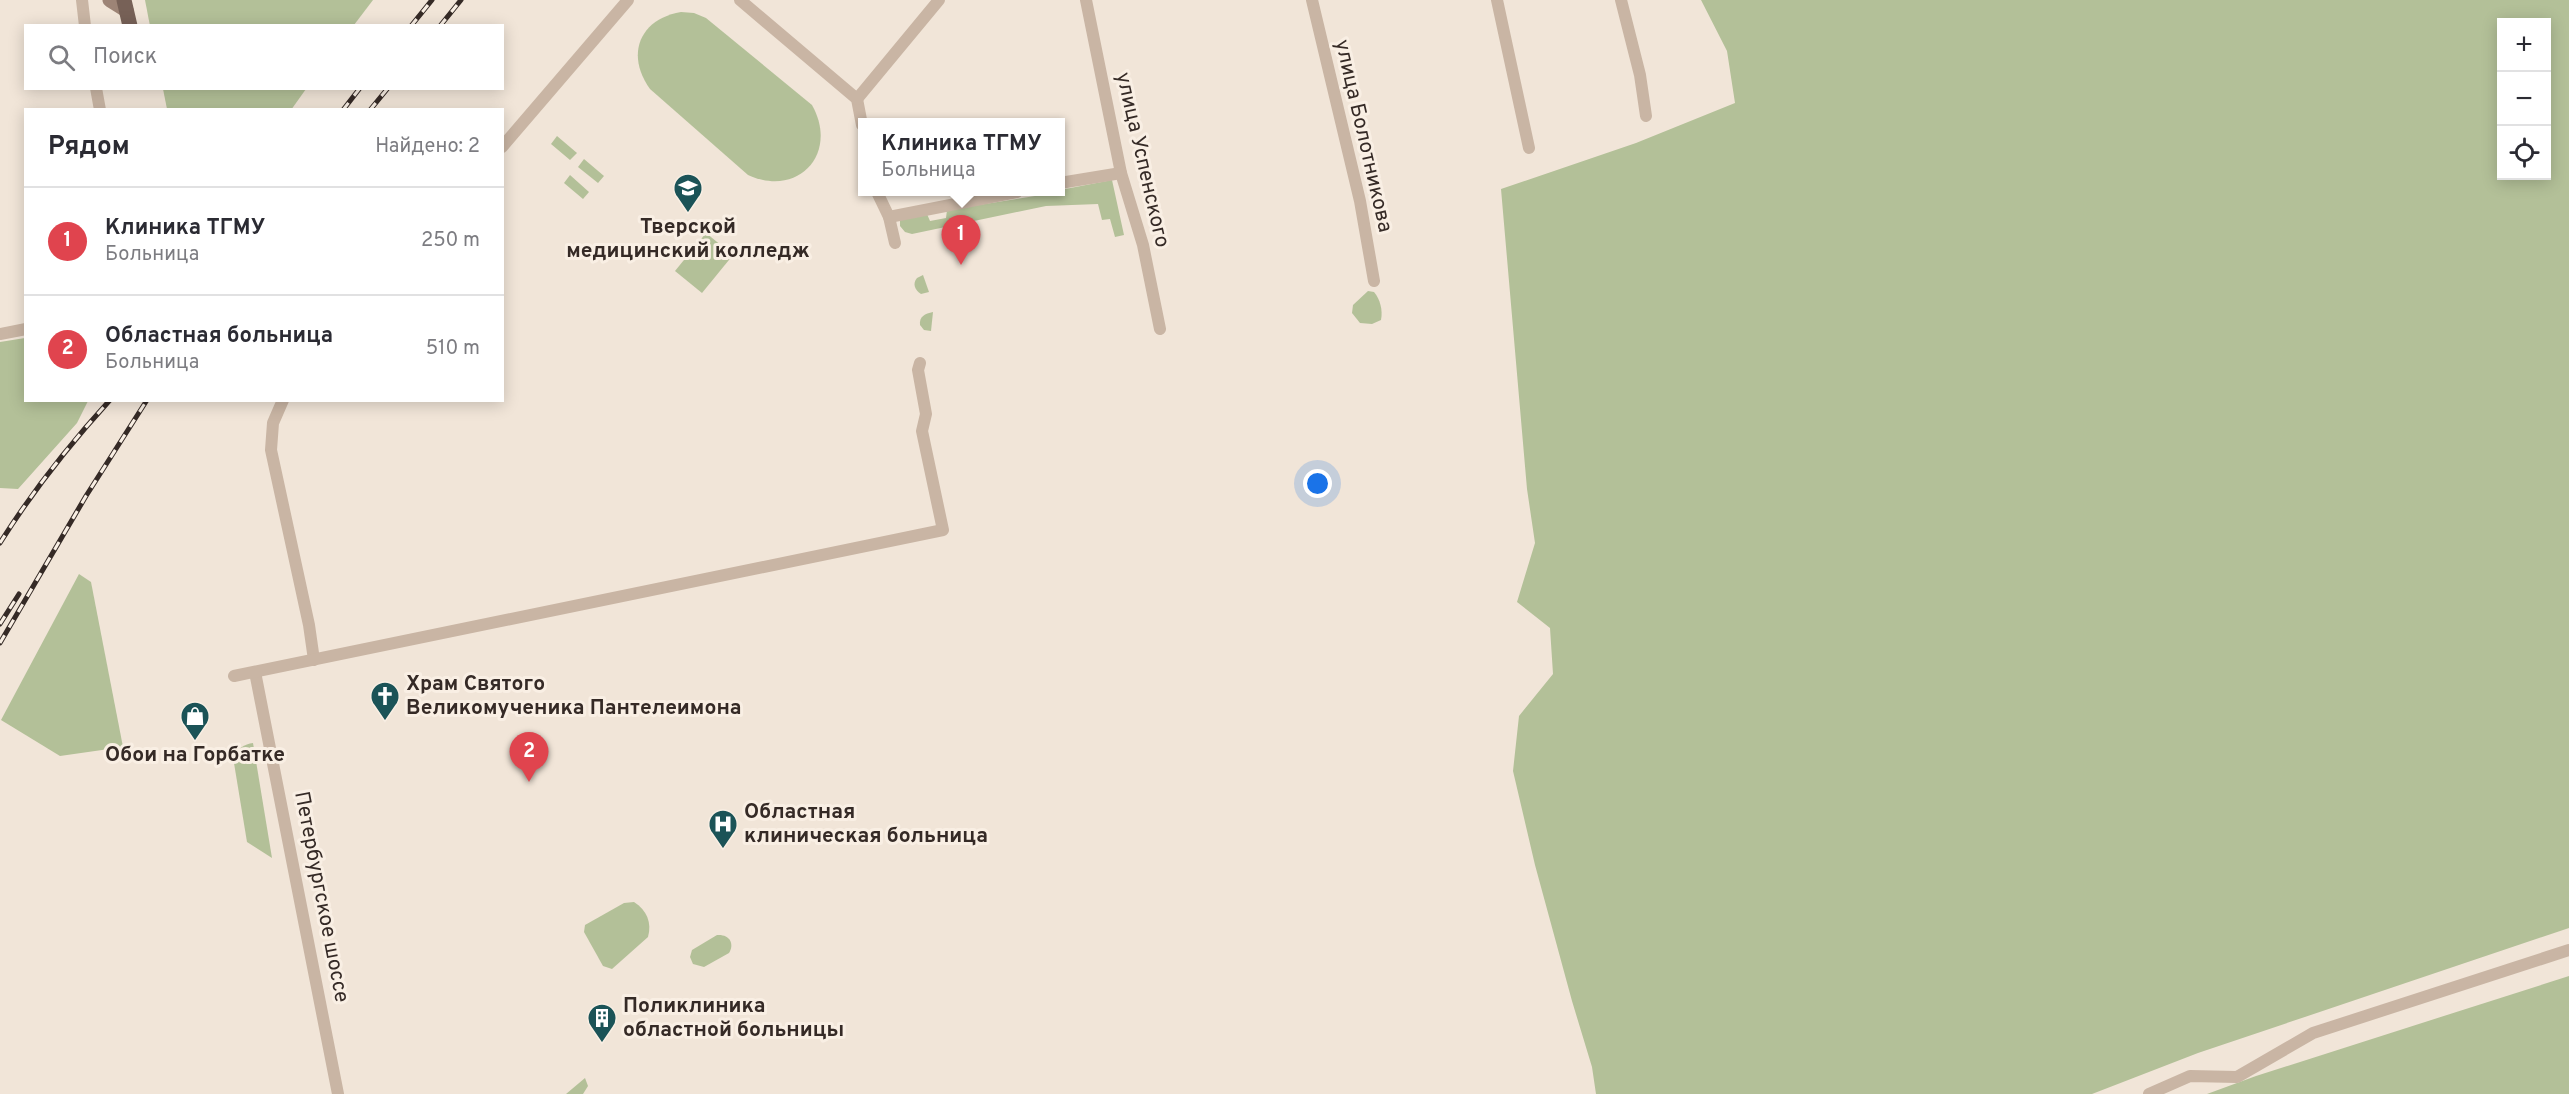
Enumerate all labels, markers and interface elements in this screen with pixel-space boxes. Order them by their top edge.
map controls [2497,18,2551,180]
button: + [2497,18,2551,72]
search box [24,24,504,90]
street label: улица Болотникова [1328,37,1398,235]
icon: search [45,41,78,74]
text: Поиск [93,44,157,71]
street label: улица Успенского [1109,70,1175,250]
button: − [2497,72,2551,126]
popup [858,118,1065,196]
button: locate [2497,126,2551,180]
text: Рядом [48,131,130,164]
text: Клиника ТГМУ [881,131,1042,158]
text: Найдено: 2 [375,134,480,160]
text: Больница [881,158,976,184]
school or university icon: Тверской медицинский колледж [672,172,704,214]
place label: Тверской медицинский колледж [566,214,810,265]
text: Клиника ТГМУ [105,215,265,242]
pin: 1 [942,216,980,265]
text: 1 [64,228,72,254]
text: 250 m [421,228,480,254]
text: Больница [105,242,199,268]
text: Областная больница [105,323,333,350]
text: 2 [61,336,74,362]
text: 510 m [426,336,480,362]
text: Больница [105,350,199,376]
your location [1303,469,1332,498]
place label: Храм Святого Великомученика Пантелеимона [406,671,742,722]
church icon: Храм Святого Великомученика Пантелеимона [369,680,401,722]
shop icon: Обои на Горбатке [179,700,211,742]
pin: 2 [510,732,548,782]
place label: Обои на Горбатке [105,742,285,769]
street label: Петербургское шоссе [287,789,355,1005]
place label: Областная клиническая больница [744,799,988,850]
hospital icon: Областная клиническая больница [707,808,739,850]
place label: Поликлиника областной больницы [623,993,844,1044]
building icon: Поликлиника областной больницы [586,1002,618,1044]

